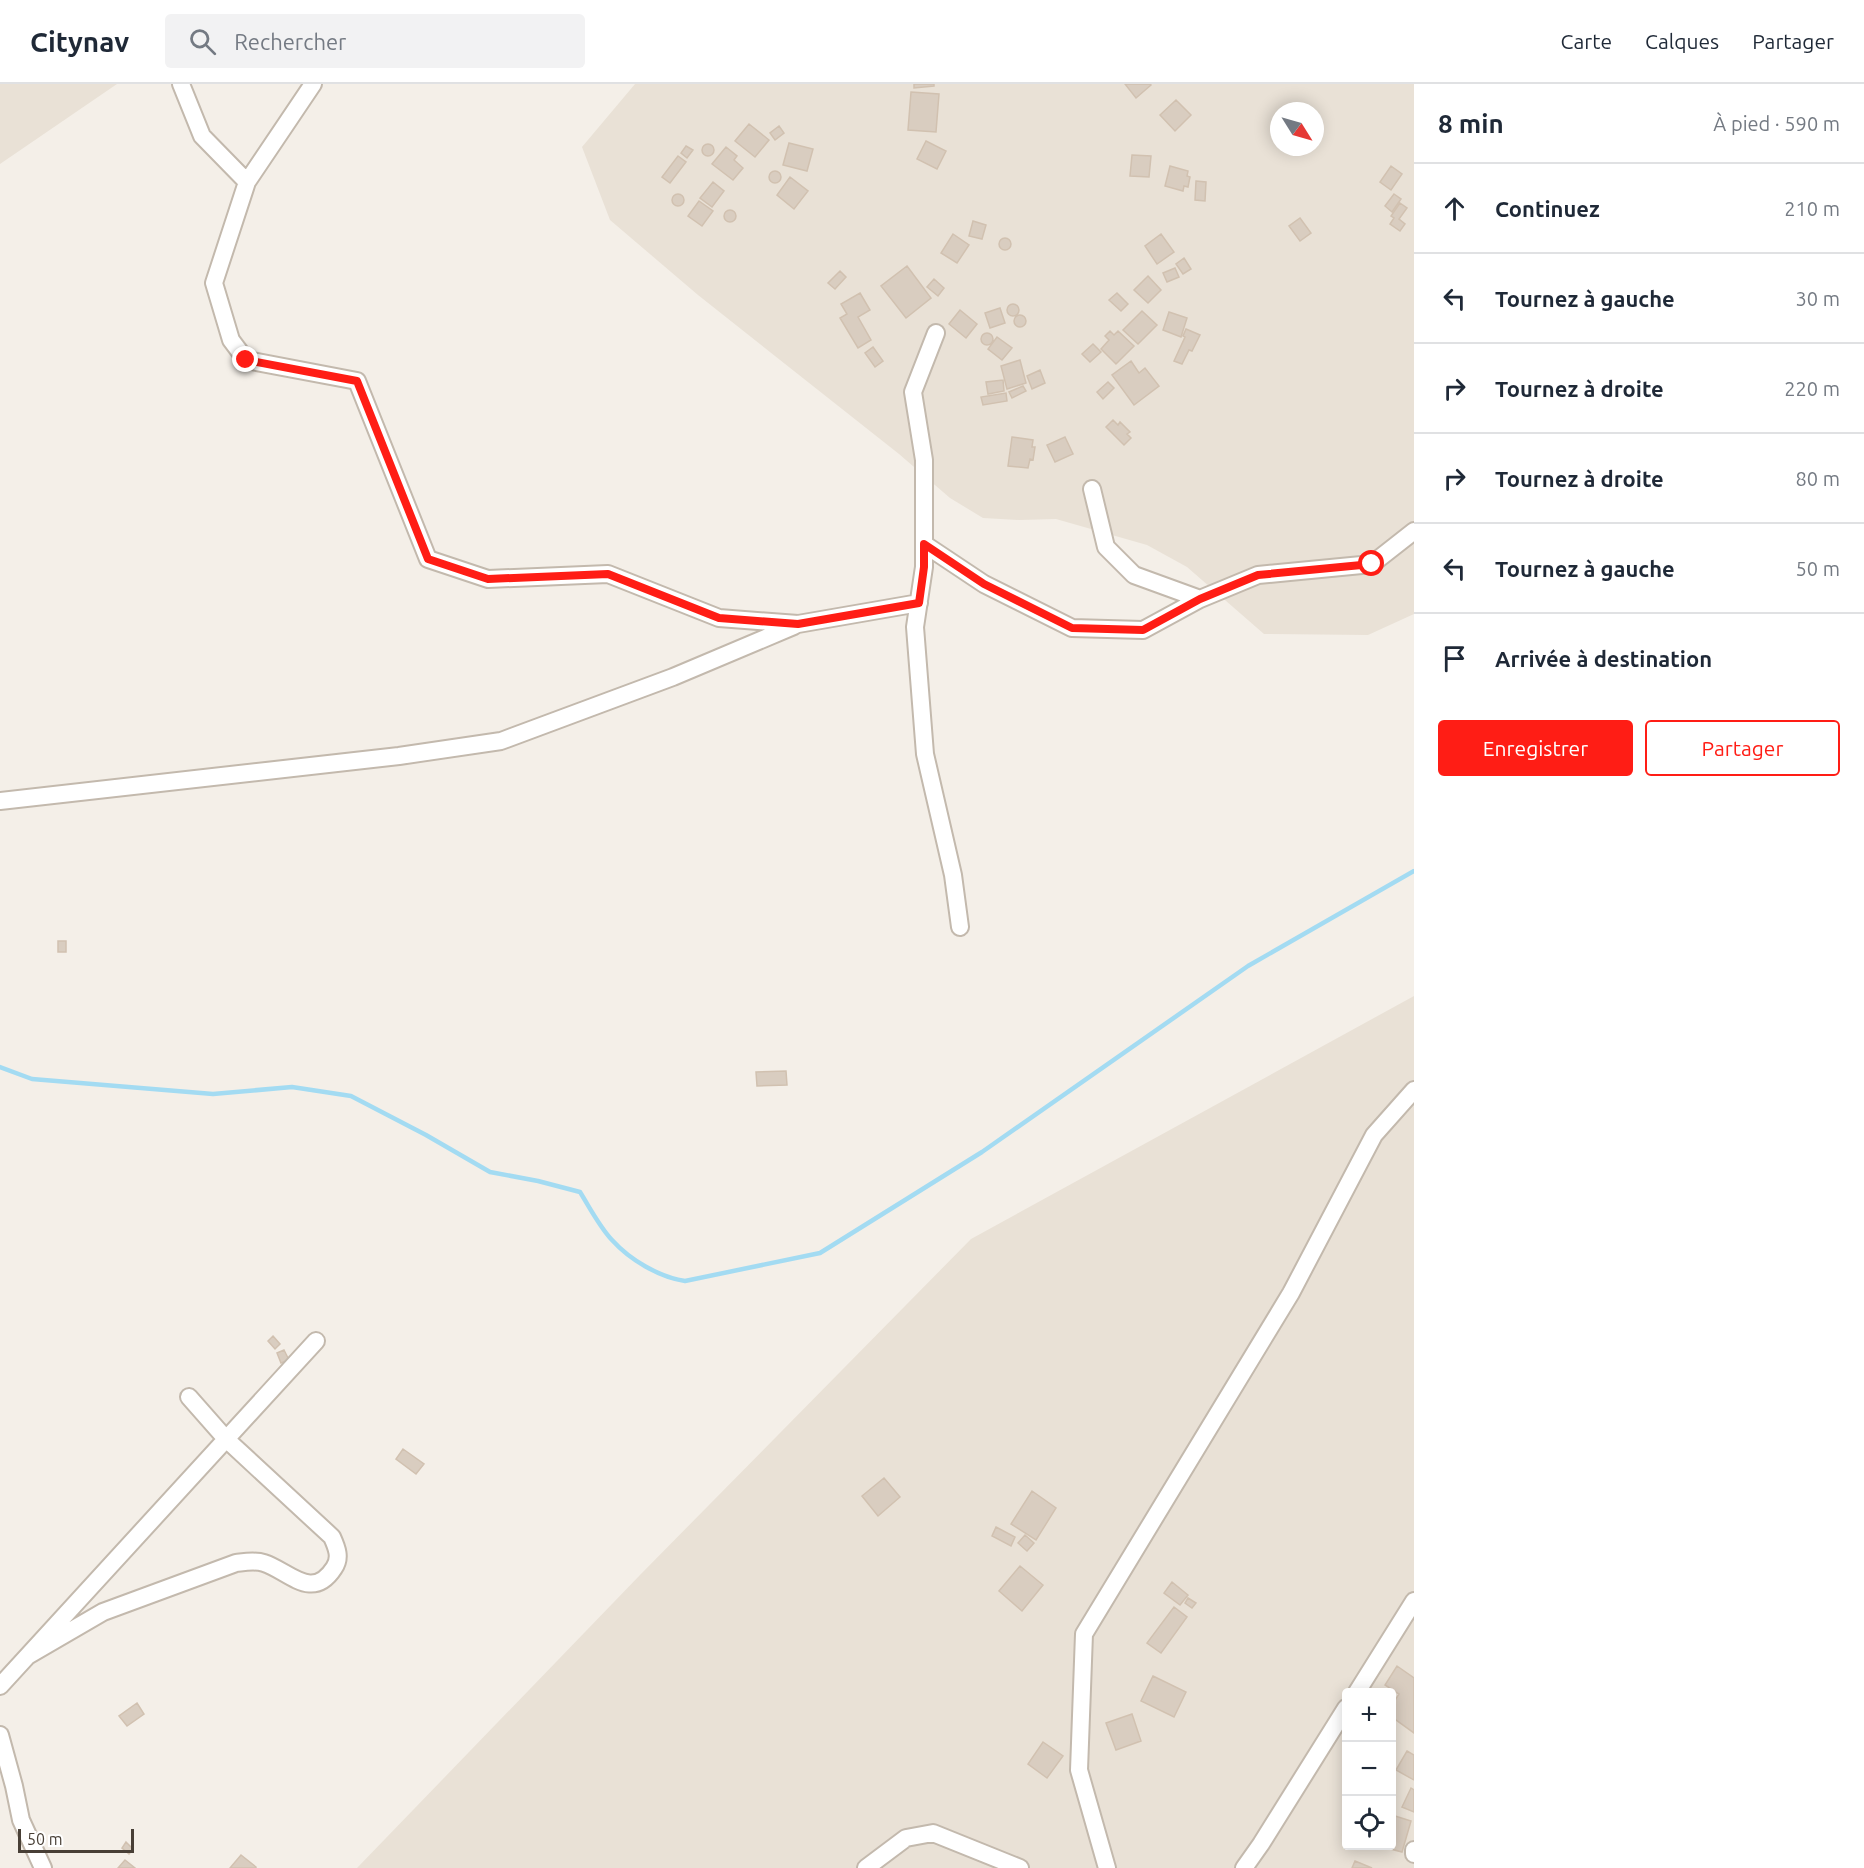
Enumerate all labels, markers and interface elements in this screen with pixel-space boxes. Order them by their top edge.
search box [165,14,585,68]
icon: search [186,25,219,58]
text: Citynav [30,26,129,57]
text: Rechercher [234,29,346,54]
text: Carte [1561,29,1612,53]
text: Calques [1645,29,1719,53]
text: Partager [1752,29,1834,53]
north arrow [1270,102,1324,156]
text: 8 min [1438,109,1504,138]
text: À pied · 590 m [1713,112,1840,135]
icon: ahead [1438,192,1471,225]
text: Continuez [1495,196,1600,221]
text: 210 m [1784,197,1840,220]
icon: left [1438,282,1471,315]
text: Tournez à gauche [1495,286,1675,311]
text: 30 m [1796,287,1840,310]
route end [232,346,258,372]
icon: right [1438,372,1471,405]
text: Tournez à droite [1495,376,1664,401]
text: 220 m [1784,377,1840,400]
icon: right [1438,462,1471,495]
text: Tournez à droite [1495,466,1664,491]
text: 80 m [1796,467,1840,490]
route start [1358,550,1384,576]
icon: left [1438,552,1471,585]
text: Tournez à gauche [1495,556,1675,581]
text: 50 m [1796,557,1840,580]
icon: arrive [1438,642,1471,675]
text: Arrivée à destination [1495,646,1712,671]
button: Enregistrer [1438,720,1633,776]
button: Partager [1645,720,1840,776]
map controls [1342,1688,1396,1850]
button: + [1342,1688,1396,1742]
button: − [1342,1742,1396,1796]
button: locate [1342,1796,1396,1850]
scale bar [18,1826,134,1854]
text: 50 m [27,1830,63,1848]

